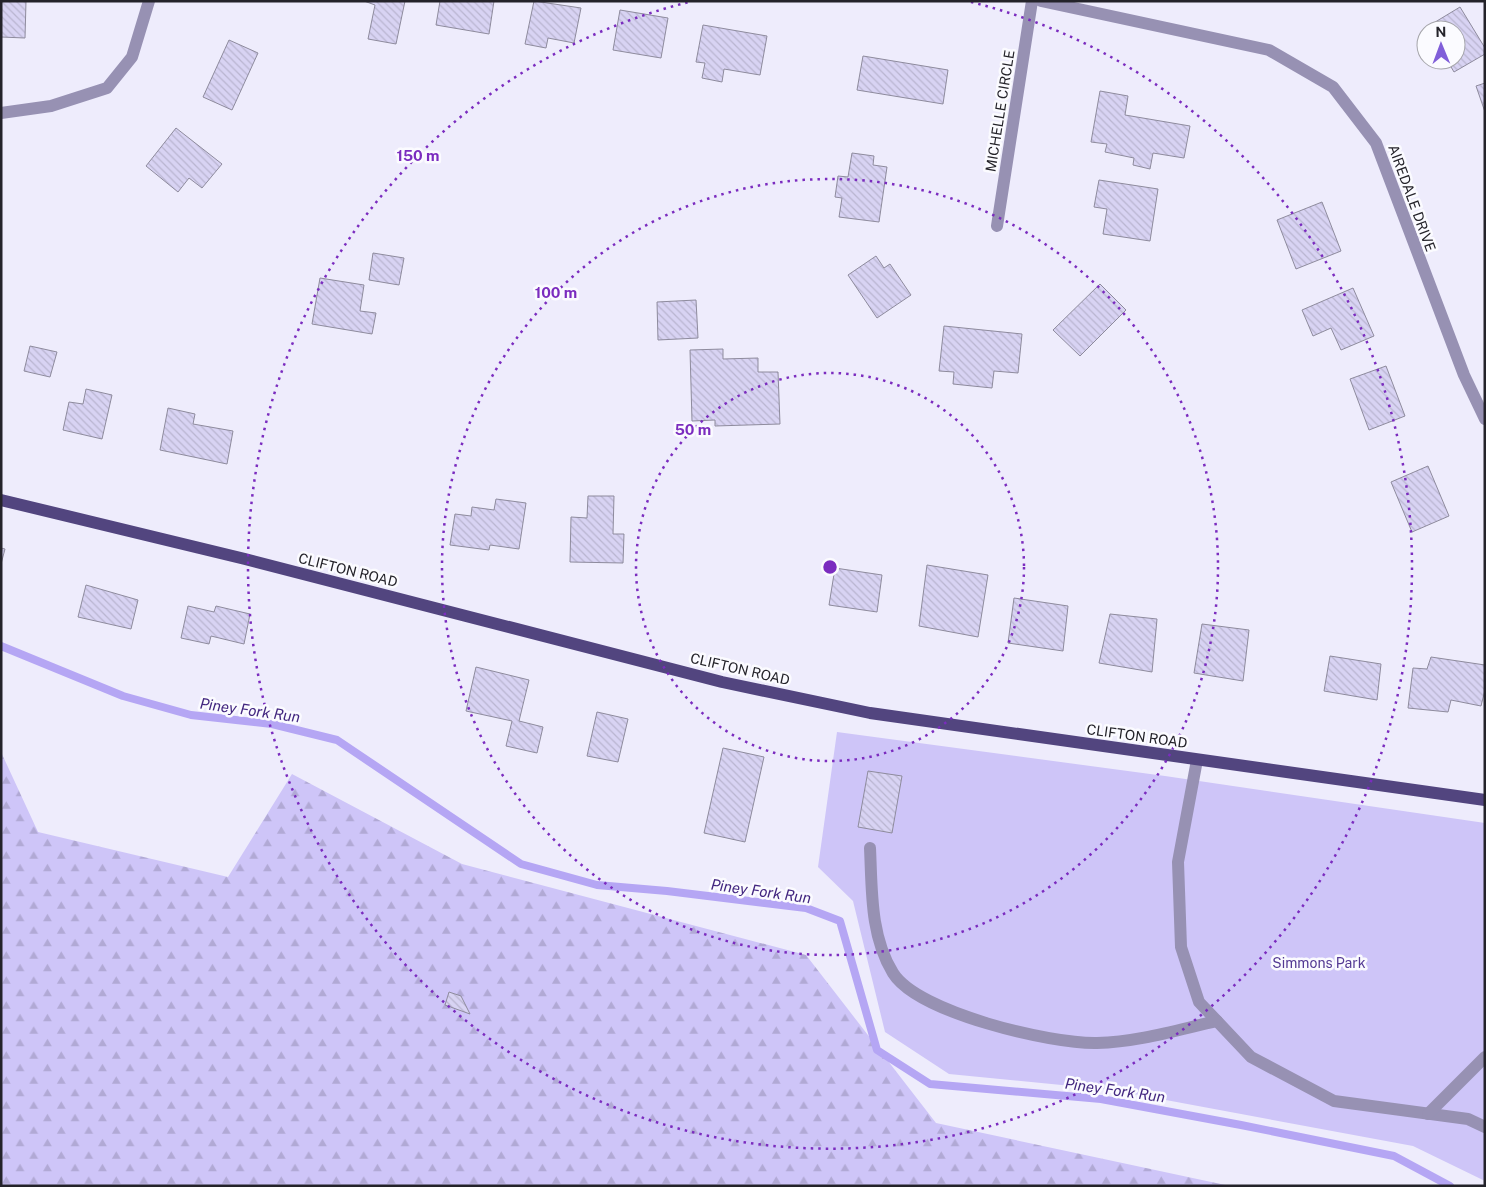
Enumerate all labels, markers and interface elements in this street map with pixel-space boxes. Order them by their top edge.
north arrow [1416,20,1466,70]
text: N [1435,24,1446,40]
street label: MICHELLE CIRCLE [982,49,1018,173]
street label: AIREDALE DRIVE [1385,142,1439,254]
text: 150 m [396,147,440,164]
text: 100 m [535,284,577,301]
text: 50 m [675,421,711,438]
street label: CLIFTON ROAD [297,550,399,590]
centre of rings [821,558,839,576]
street label: CLIFTON ROAD [689,650,791,688]
water label: Piney Fork Run [199,695,301,725]
street label: CLIFTON ROAD [1086,721,1188,751]
water label: Piney Fork Run [710,876,812,906]
park label: Simmons Park [1272,955,1366,971]
water label: Piney Fork Run [1064,1075,1166,1105]

